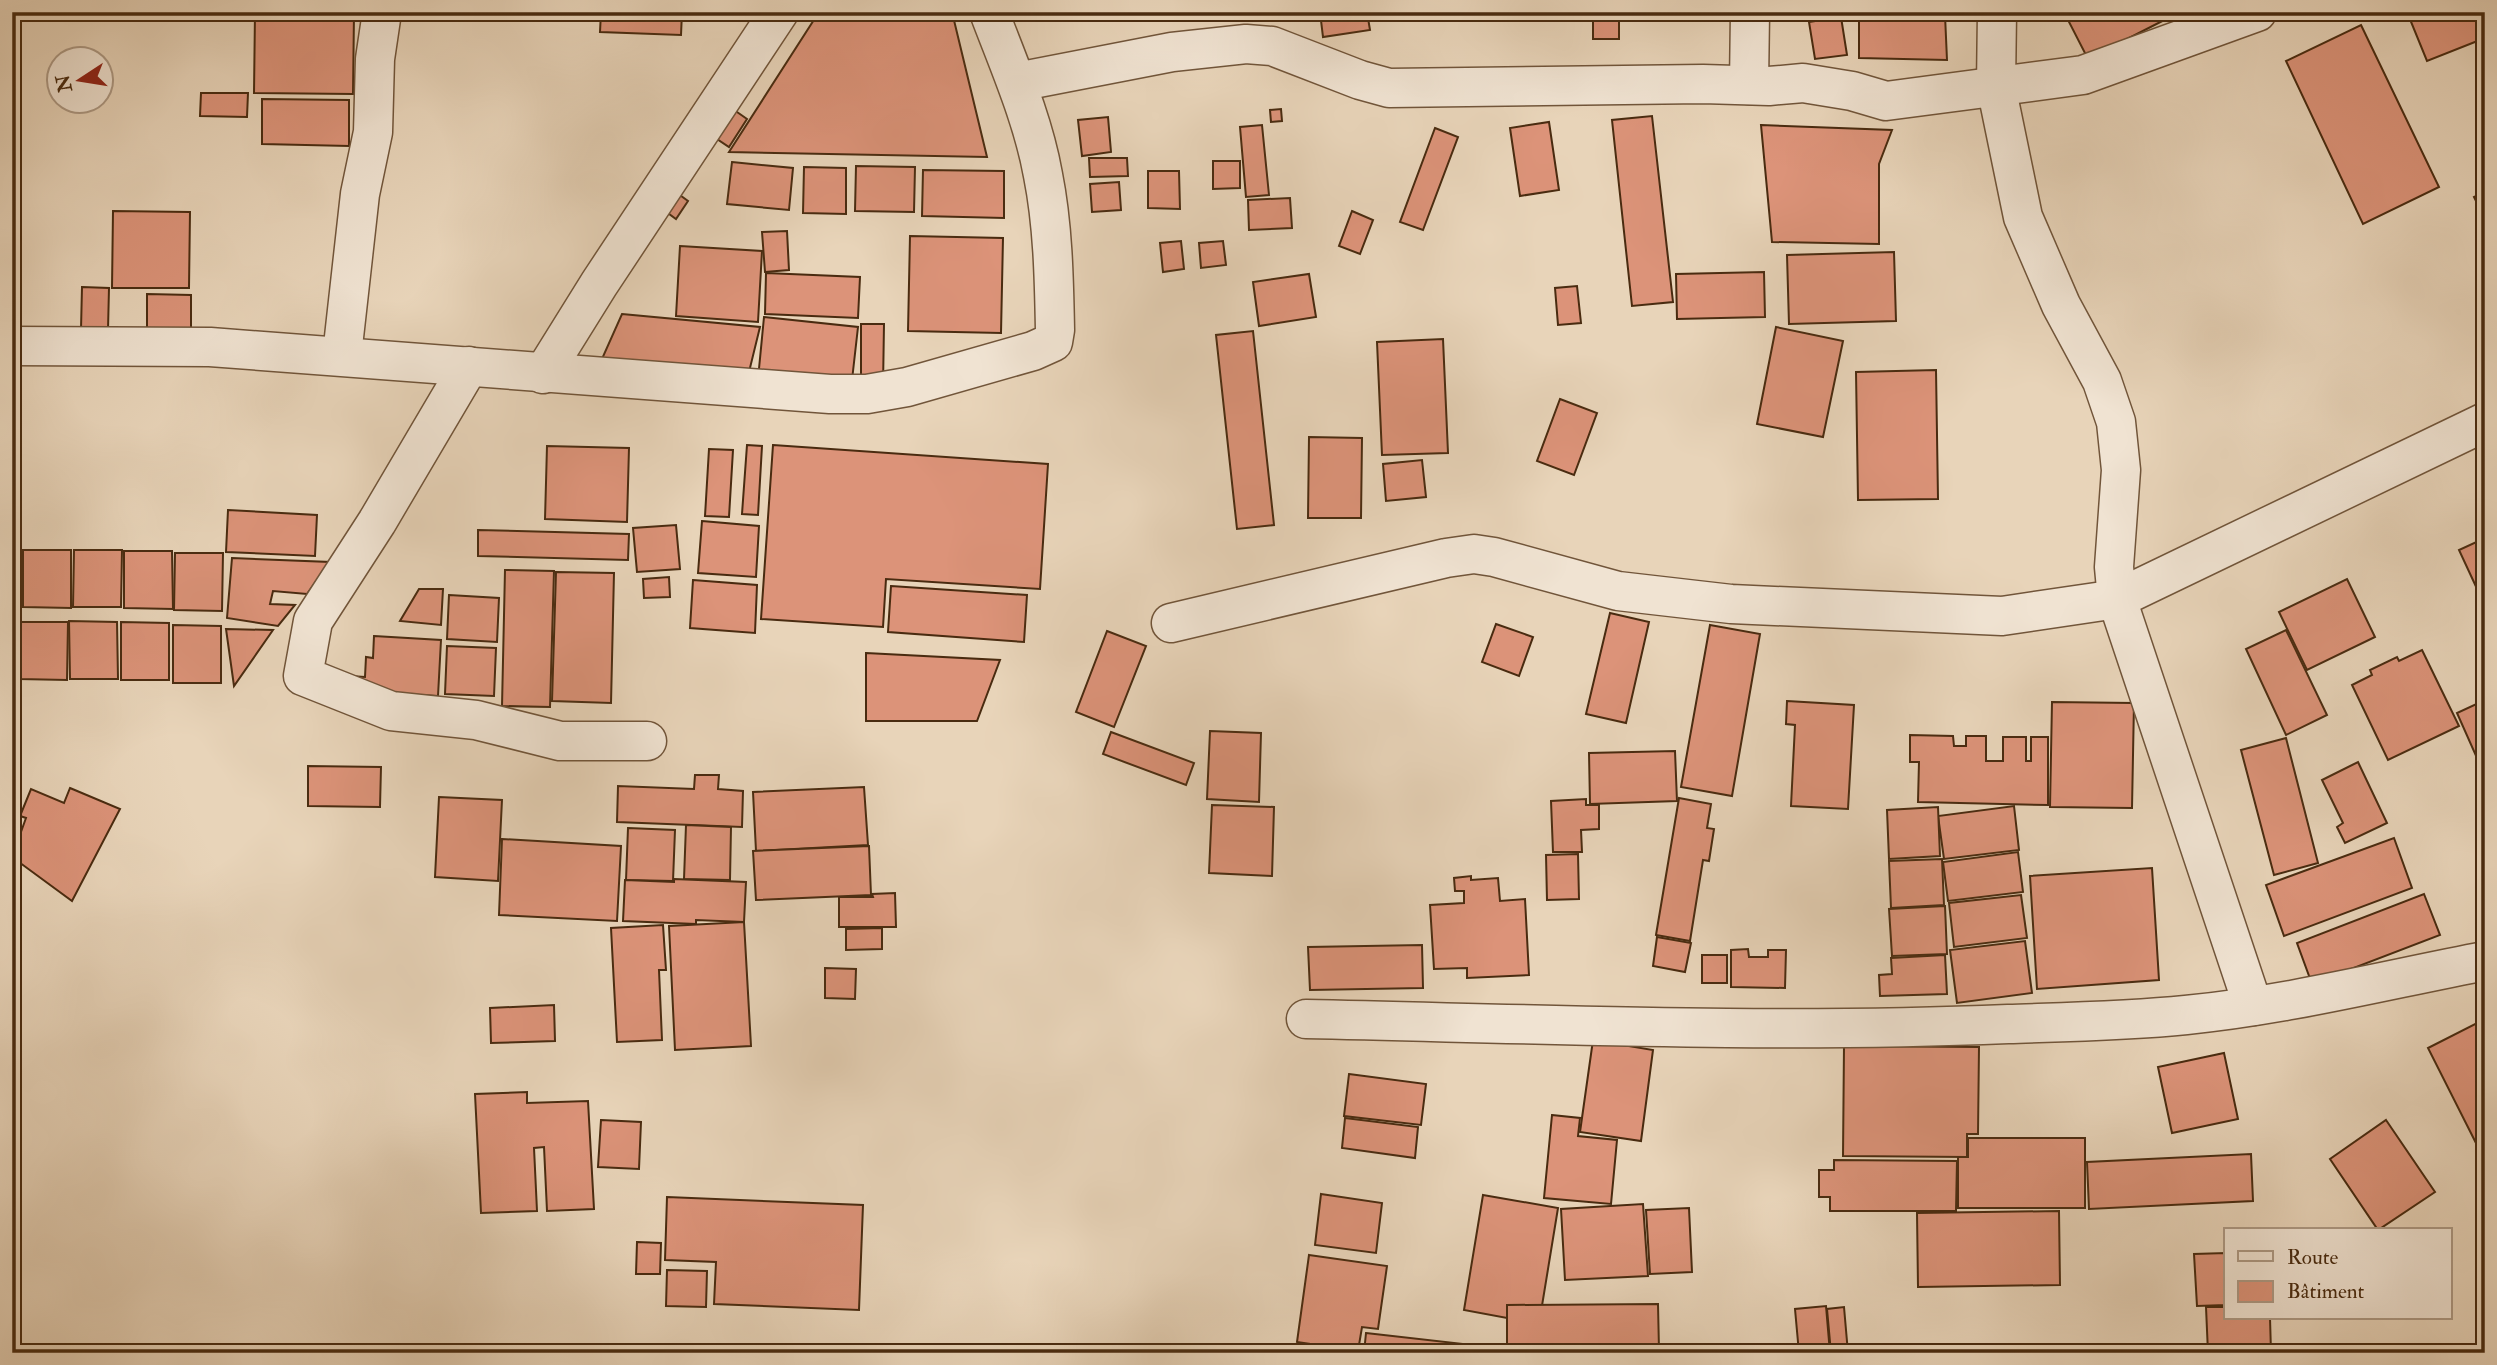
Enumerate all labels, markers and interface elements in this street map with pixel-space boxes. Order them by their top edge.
north arrow [46,46,116,116]
text: N [51,72,78,95]
legend [2224,1228,2452,1320]
text: Route [2287,1244,2339,1271]
text: Bâtiment [2287,1278,2364,1305]

